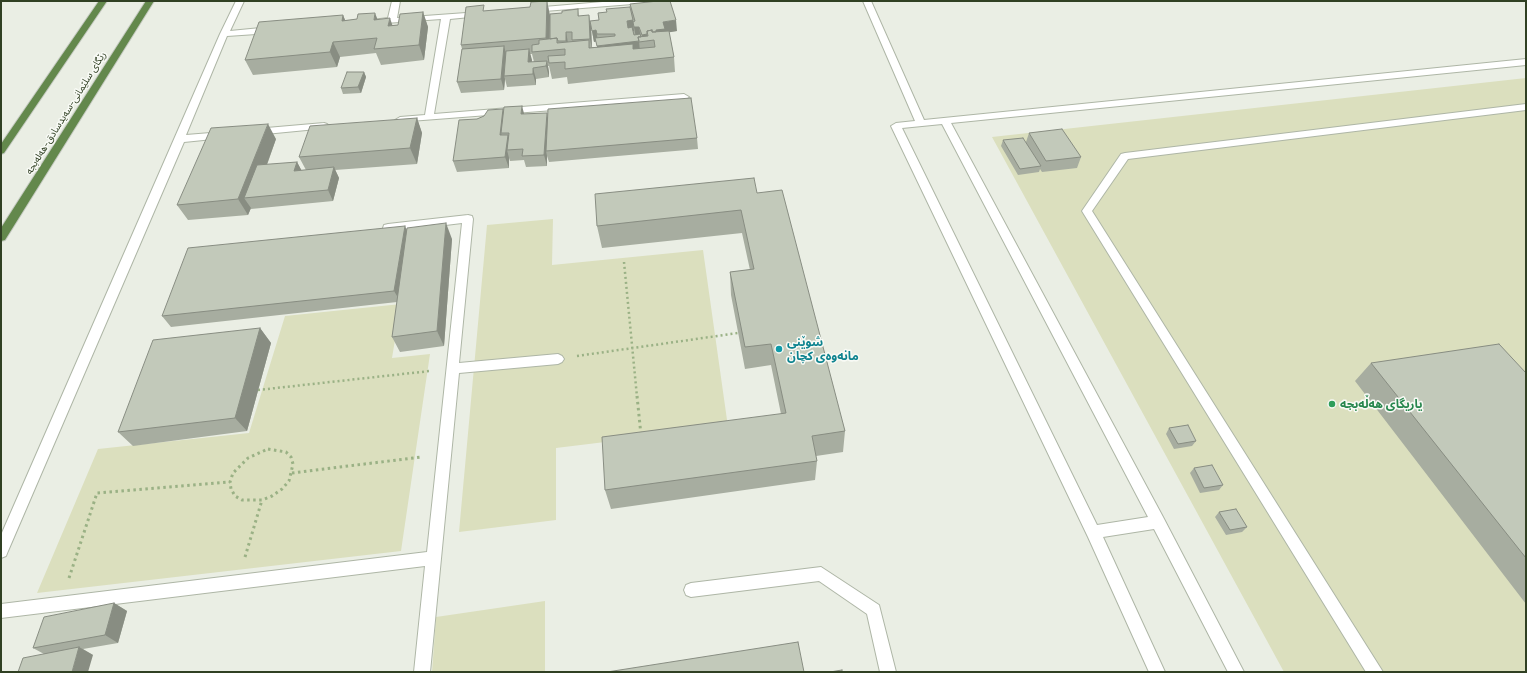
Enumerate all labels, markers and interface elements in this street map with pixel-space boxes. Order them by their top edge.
street label: رێگای سلێمانی-سەیدسادق-هەلەبجە [23,49,109,177]
place label: شوێنی مانەوەی کچان [787,335,859,363]
marker: شوێنی مانەوەی کچان [774,344,784,354]
place label: یاریگای هەڵەبجە [1340,397,1423,411]
marker: یاریگای هەڵەبجە [1327,399,1337,409]

